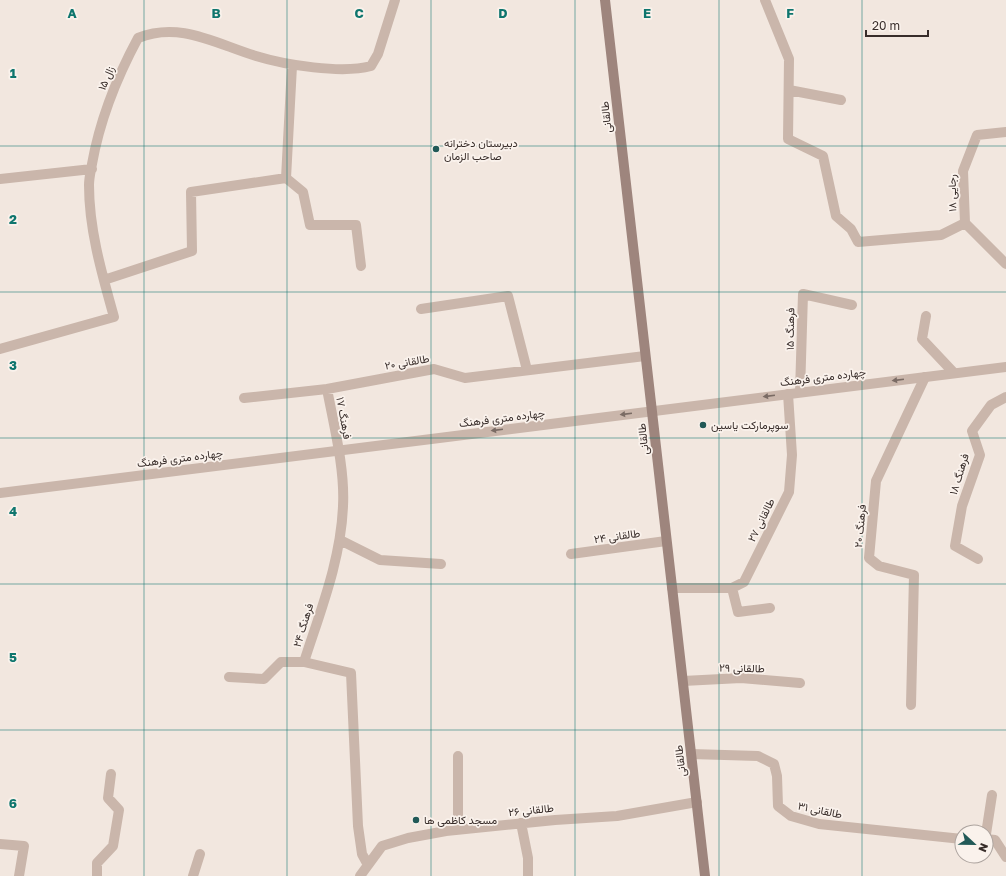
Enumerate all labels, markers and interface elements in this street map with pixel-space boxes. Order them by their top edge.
text: A [67,5,77,21]
text: B [211,5,221,21]
text: C [354,5,364,21]
text: D [498,5,508,21]
text: E [643,5,651,21]
text: F [786,5,794,21]
scale bar [866,12,928,38]
text: 20 m [872,18,900,33]
street label: زال ۱۵ [95,64,117,92]
text: 1 [10,65,17,81]
street label: طالقانی [597,100,615,134]
place label: دبیرستان دخترانه صاحب الزمان [444,136,518,163]
marker: دبیرستان دخترانه صاحب الزمان [431,144,441,154]
street label: رجایی ۱۸ [945,174,959,212]
text: 2 [9,211,17,227]
street label: فرهنگ ۱۵ [783,308,797,350]
street label: طالقانی ۲۰ [384,351,430,373]
text: 3 [9,357,17,373]
street label: چهارده متری فرهنگ [779,365,867,390]
one-way arrow [892,377,904,383]
one-way arrow [763,393,775,399]
street label: فرهنگ ۱۷ [333,396,355,440]
street label: چهارده متری فرهنگ [458,406,546,431]
one-way arrow [620,411,632,417]
place label: سوپرمارکت یاسین [711,418,789,433]
marker: سوپرمارکت یاسین [698,420,708,430]
street label: طالقانی [634,422,652,456]
one-way arrow [491,427,503,433]
street label: چهارده متری فرهنگ [136,446,224,471]
street label: فرهنگ ۱۸ [946,452,972,496]
street label: طالقانی ۲۷ [744,496,778,544]
text: 4 [9,503,17,519]
street label: فرهنگ ۲۰ [851,504,869,548]
street label: طالقانی ۲۴ [593,526,641,546]
street label: فرهنگ ۲۴ [290,601,316,649]
text: 5 [9,649,17,665]
street label: طالقانی ۲۹ [719,661,765,675]
street label: طالقانی [671,744,689,778]
text: 6 [9,795,17,811]
street label: طالقانی ۳۱ [797,798,843,822]
street label: طالقانی ۲۶ [508,801,554,819]
place label: مسجد کاظمی ها [424,813,497,827]
marker: مسجد کاظمی ها [411,815,421,825]
north arrow [954,824,994,864]
text: N [976,842,991,854]

